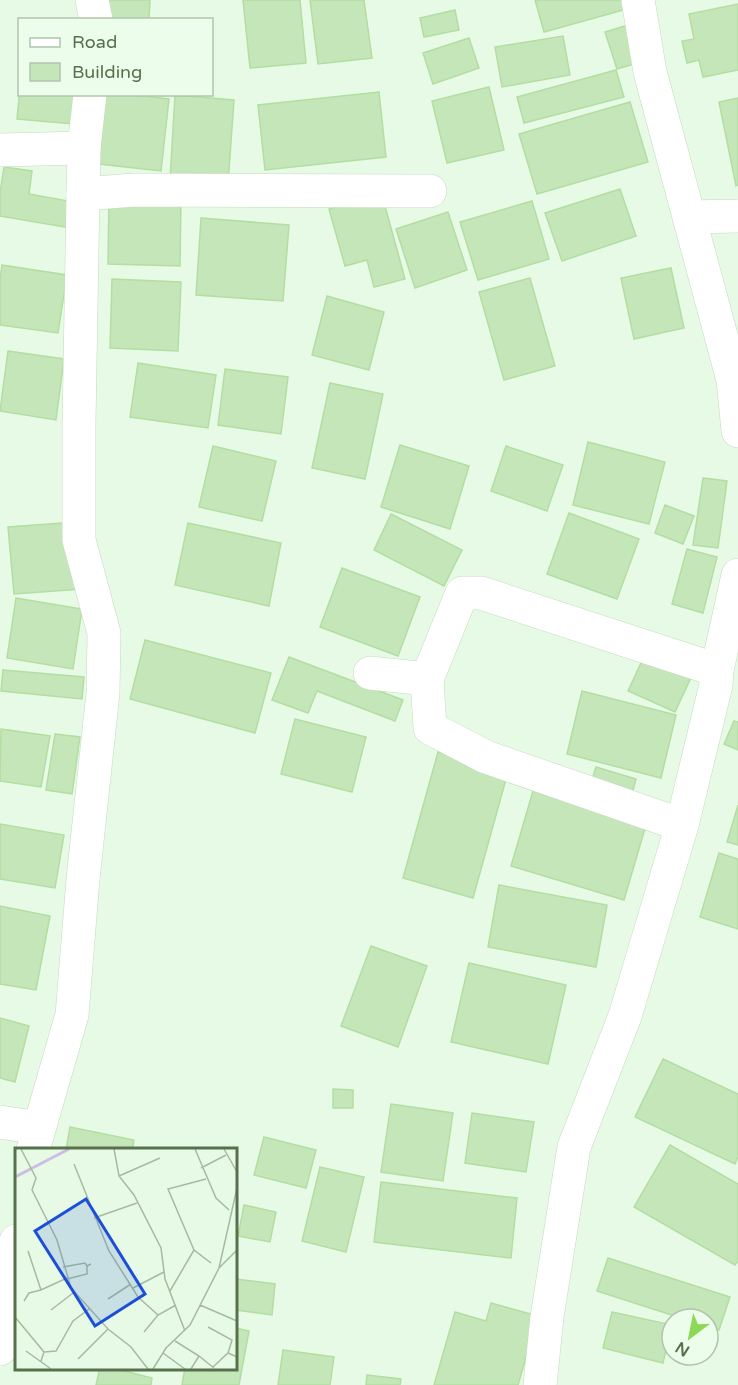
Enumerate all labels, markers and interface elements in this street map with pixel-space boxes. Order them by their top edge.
legend [18,18,213,96]
text: Road [72,31,117,53]
text: Building [72,61,142,83]
inset map [15,1148,237,1370]
north arrow [660,1307,720,1367]
text: N [672,1337,693,1361]

